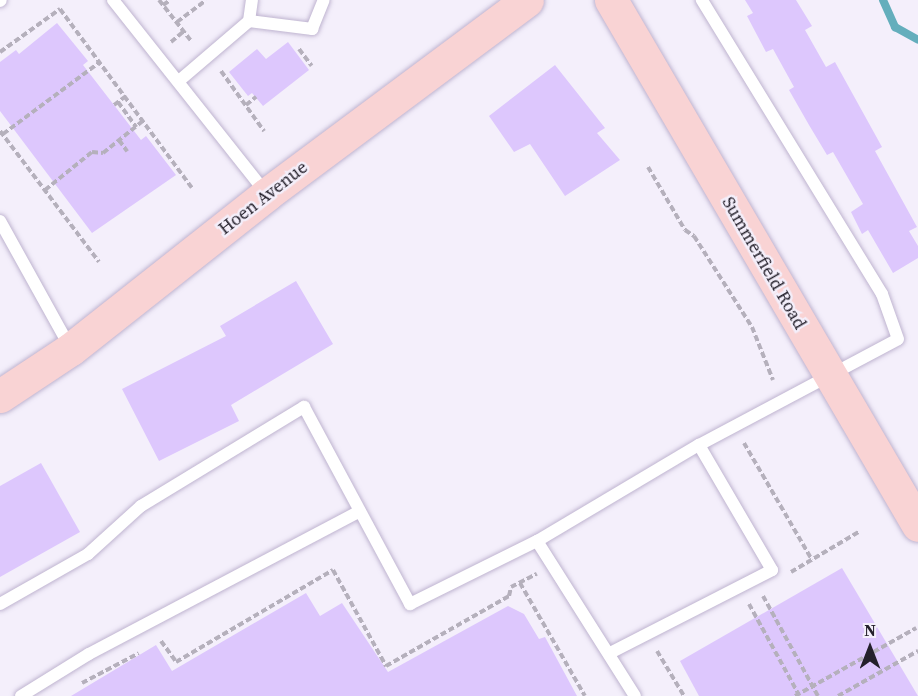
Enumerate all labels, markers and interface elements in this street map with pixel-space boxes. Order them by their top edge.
street label: Hoen Avenue [214,157,312,239]
street label: Summerfield Road [717,193,811,333]
north arrow [840,618,900,678]
text: N [864,619,876,641]

